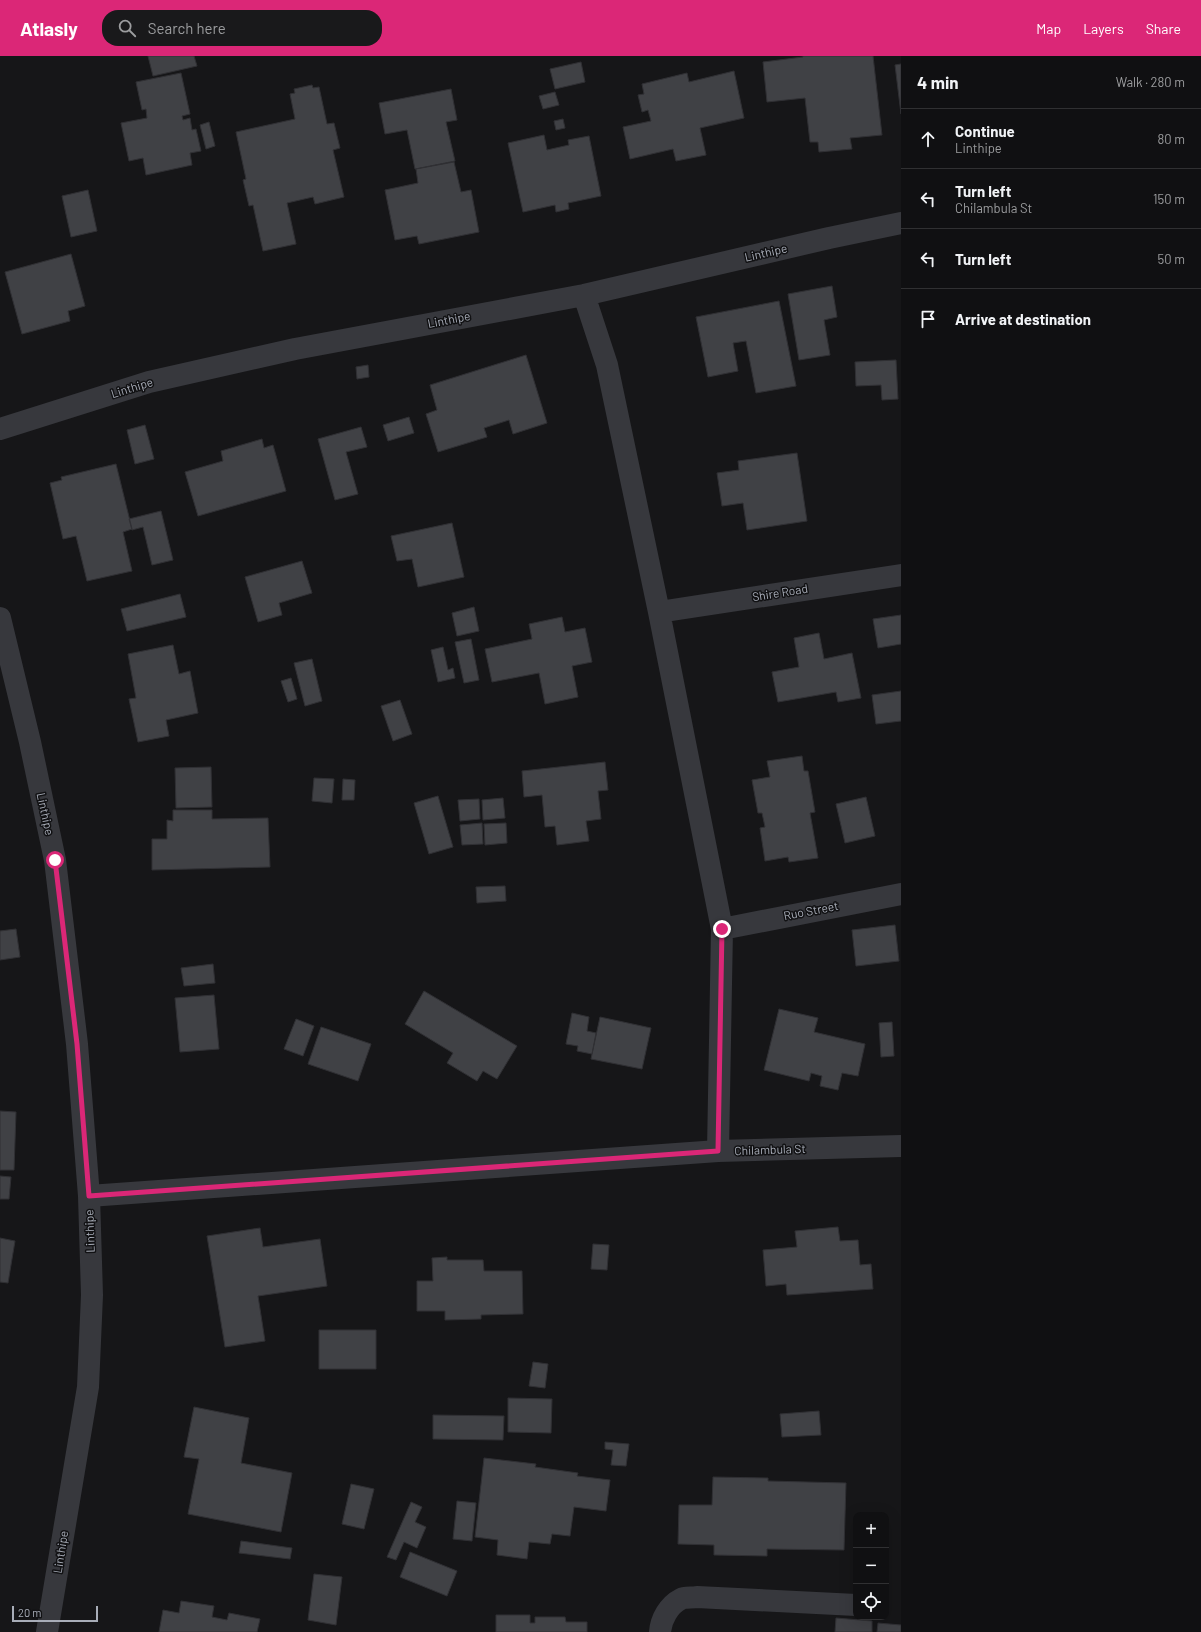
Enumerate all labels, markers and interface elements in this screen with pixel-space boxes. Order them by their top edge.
search box [102,10,382,46]
text: Atlasly [20,17,78,40]
icon: search [116,17,138,39]
text: Search here [148,19,226,37]
text: Map [1036,20,1061,37]
text: Layers [1083,20,1124,37]
text: Share [1146,20,1181,37]
text: 4 min [917,72,959,92]
text: Walk · 280 m [1116,74,1185,90]
text: Continue [955,122,1015,140]
icon: ahead [917,128,939,150]
text: 80 m [1158,131,1185,147]
text: Linthipe [955,140,1002,156]
text: Turn left [955,182,1011,200]
icon: left [917,188,939,210]
text: 150 m [1153,191,1185,207]
text: Chilambula St [955,200,1032,216]
street label: Linthipe [743,240,788,264]
icon: left [917,248,939,270]
text: Turn left [955,250,1011,268]
text: 50 m [1158,251,1185,267]
street label: Linthipe [426,308,471,330]
icon: arrive [917,308,939,330]
text: Arrive at destination [955,310,1091,328]
street label: Linthipe [109,374,154,400]
street label: Shire Road [751,581,809,603]
street label: Linthipe [35,791,57,836]
route start [46,851,64,869]
street label: Ruo Street [782,898,839,922]
route end [713,920,731,938]
street label: Chilambula St [734,1141,806,1157]
street label: Linthipe [81,1209,97,1253]
map controls [853,1512,889,1620]
button: + [853,1512,889,1548]
street label: Linthipe [50,1529,70,1574]
button: − [853,1548,889,1584]
button: locate [853,1584,889,1620]
scale bar [12,1604,98,1623]
text: 20 m [18,1606,41,1619]

